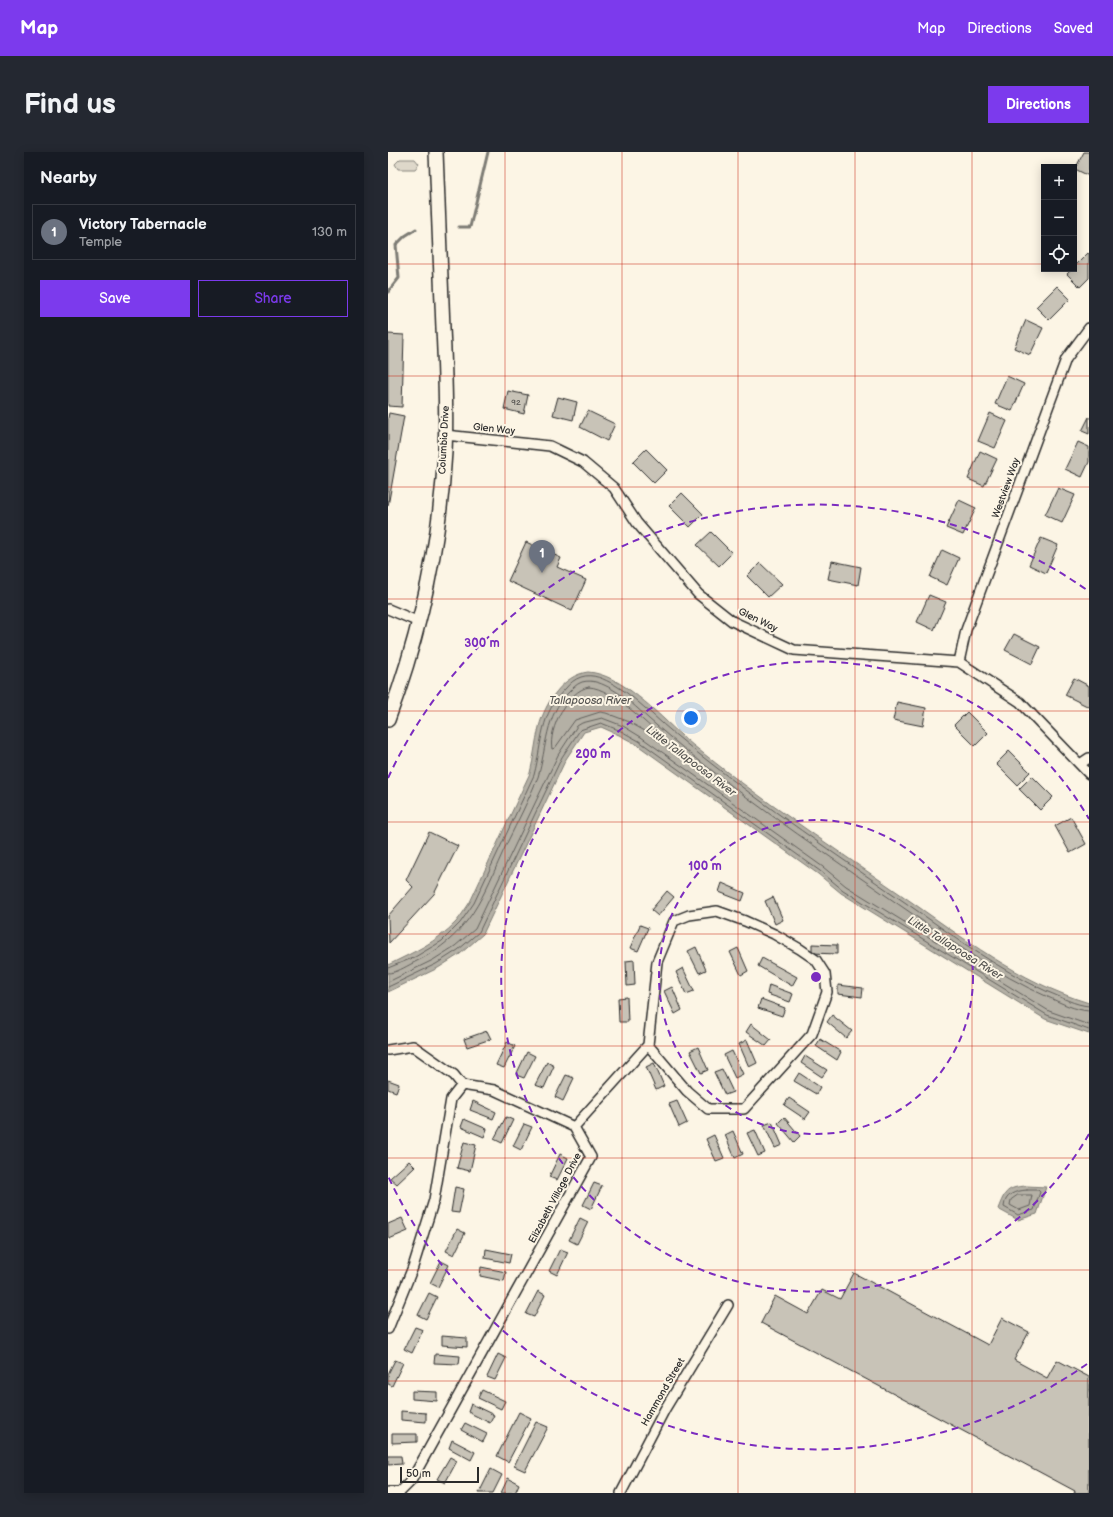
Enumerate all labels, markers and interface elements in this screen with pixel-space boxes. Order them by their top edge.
text: Map [20,17,58,40]
text: Map [917,20,945,37]
text: Directions [967,20,1032,37]
text: Saved [1054,20,1093,37]
button: Directions [988,86,1089,123]
text: Find us [24,88,116,121]
map controls [1041,164,1077,272]
button: + [1041,164,1077,200]
text: Nearby [40,168,97,188]
button: − [1041,200,1077,236]
text: Victory Tabernacle [79,215,207,234]
text: 1 [51,224,57,240]
text: 130 m [312,224,347,240]
text: Temple [79,234,122,250]
button: locate [1041,236,1077,272]
button: Save [40,280,190,317]
button: Share [198,280,348,317]
house number: 92 [511,398,521,407]
street label: Columbia Drive [436,405,452,475]
street label: Glen Way [472,421,516,437]
street label: Westview Way [990,456,1023,520]
pin: 1 [529,540,555,573]
street label: Glen Way [736,605,780,635]
text: 300 m [464,636,500,651]
water label: Tallapoosa River [549,694,632,707]
your location [681,708,701,728]
water label: Little Tallapoosa River [644,723,739,800]
text: 200 m [575,747,611,762]
text: 100 m [688,859,722,874]
water label: Little Tallapoosa River [905,914,1005,983]
centre of rings [809,970,823,984]
street label: Elizabeth Village Drive [526,1151,584,1245]
street label: Hammond Street [639,1356,687,1428]
scale bar [400,1465,479,1484]
text: 50 m [406,1467,431,1480]

